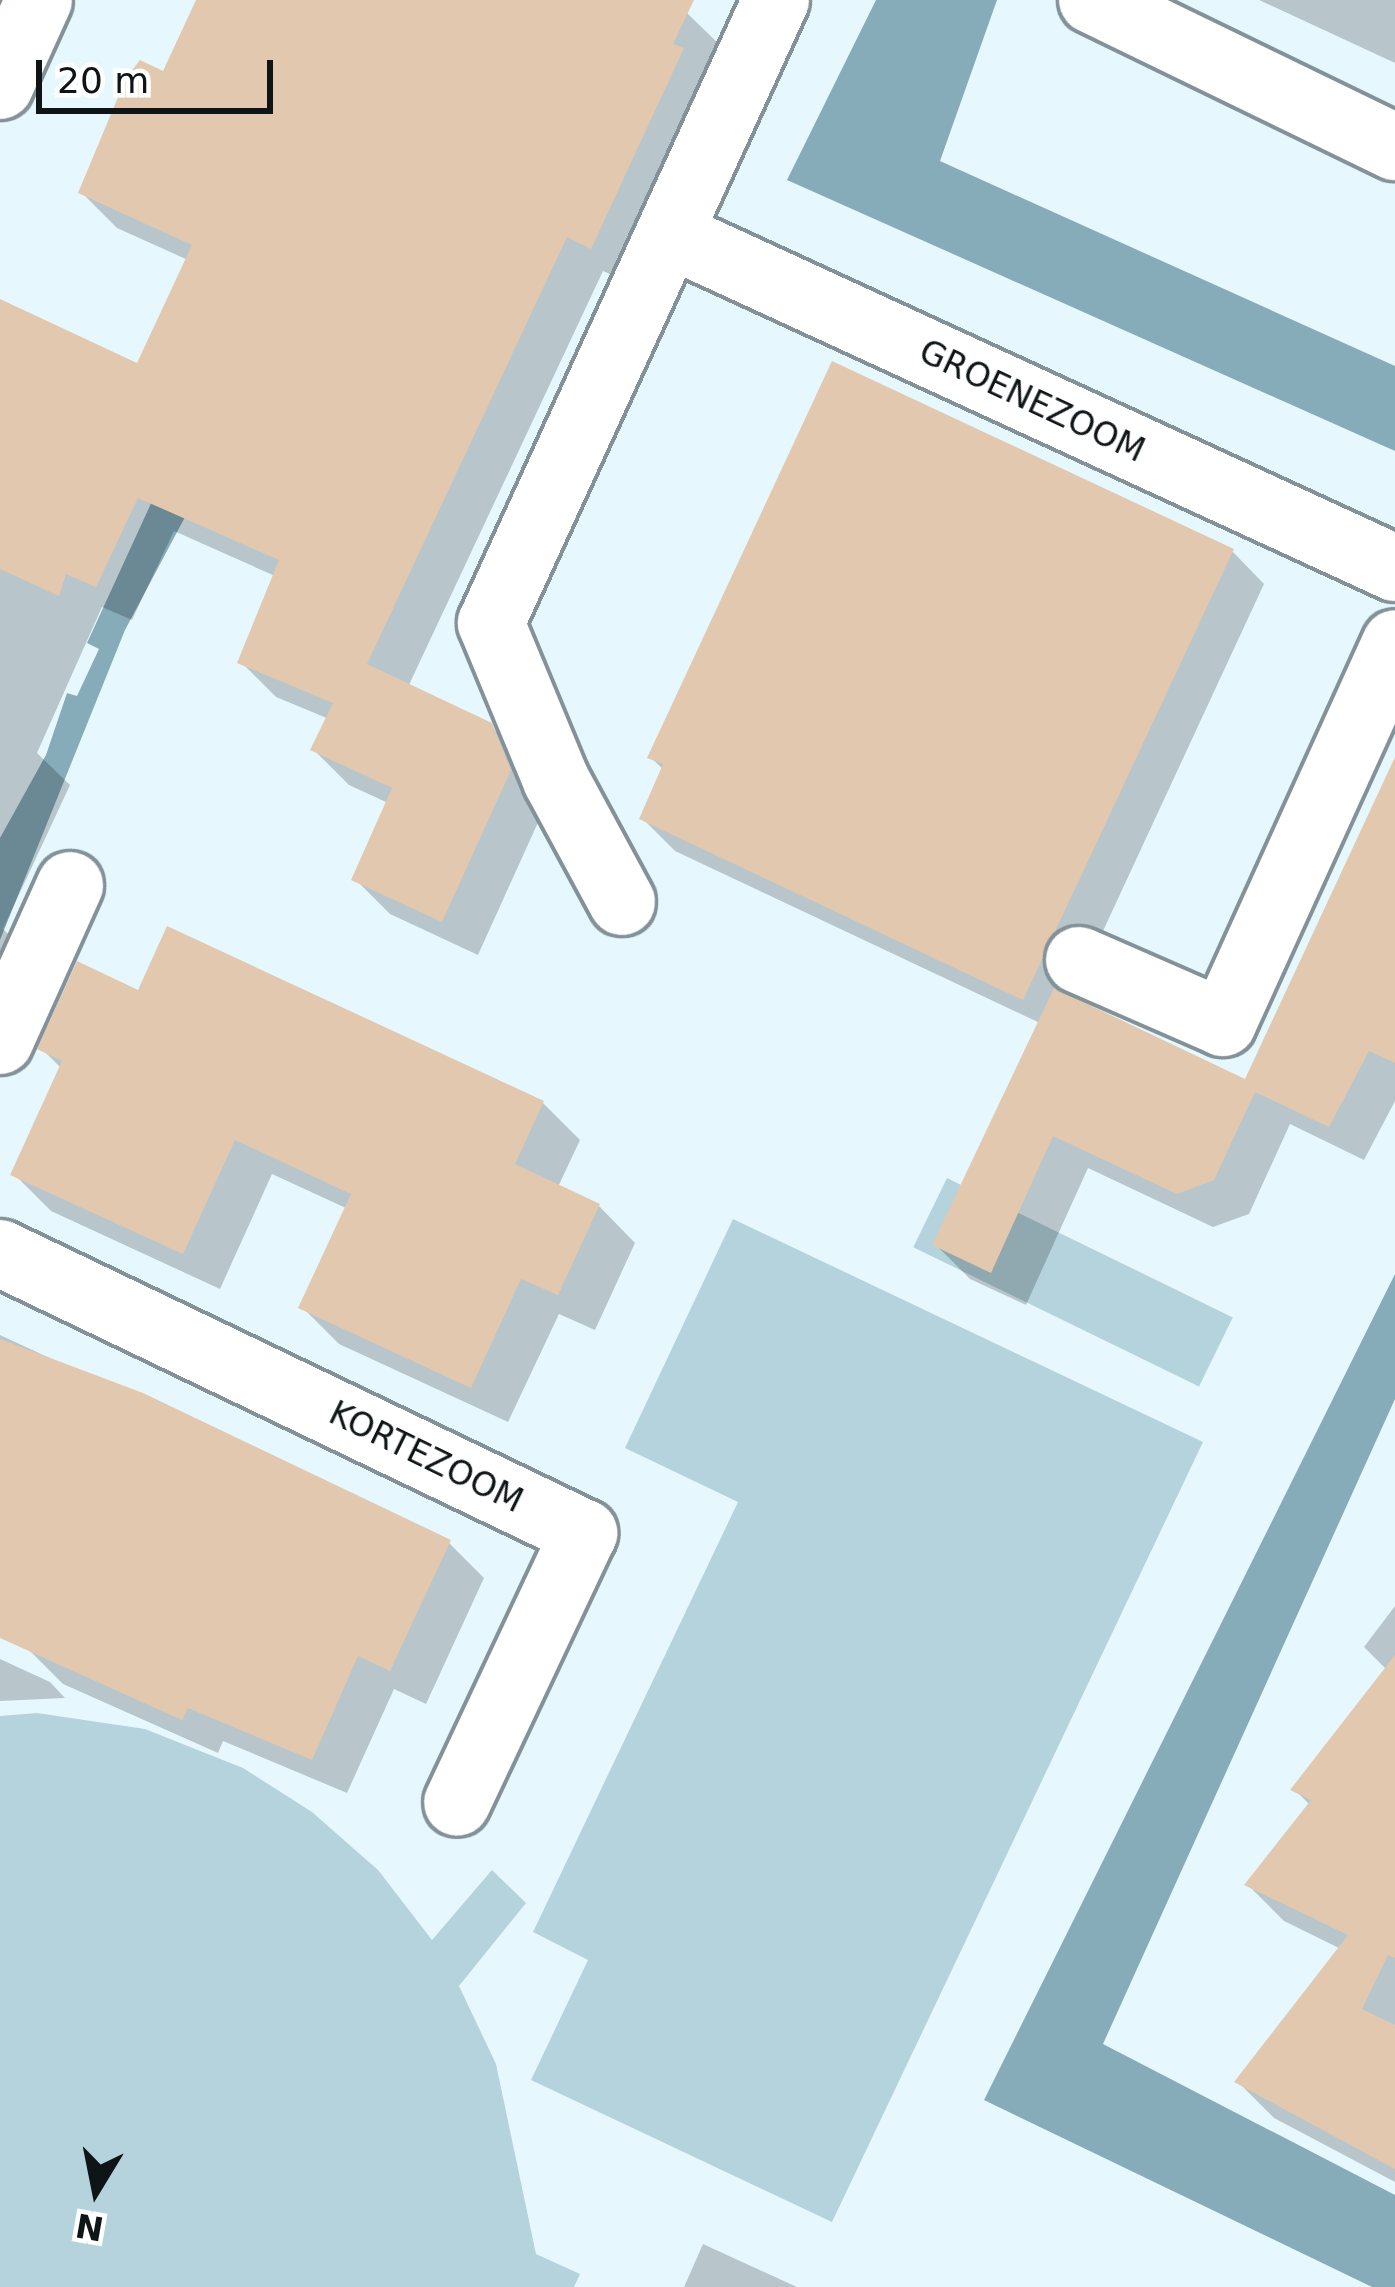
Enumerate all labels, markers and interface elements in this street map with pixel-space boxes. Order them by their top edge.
scale bar [42,36,279,110]
text: 20 m [57,60,149,101]
street label: GROENEZOOM [913,332,1151,470]
street label: KORTEZOOM [323,1393,529,1521]
north arrow [36,2131,156,2251]
text: N [73,2205,107,2249]

